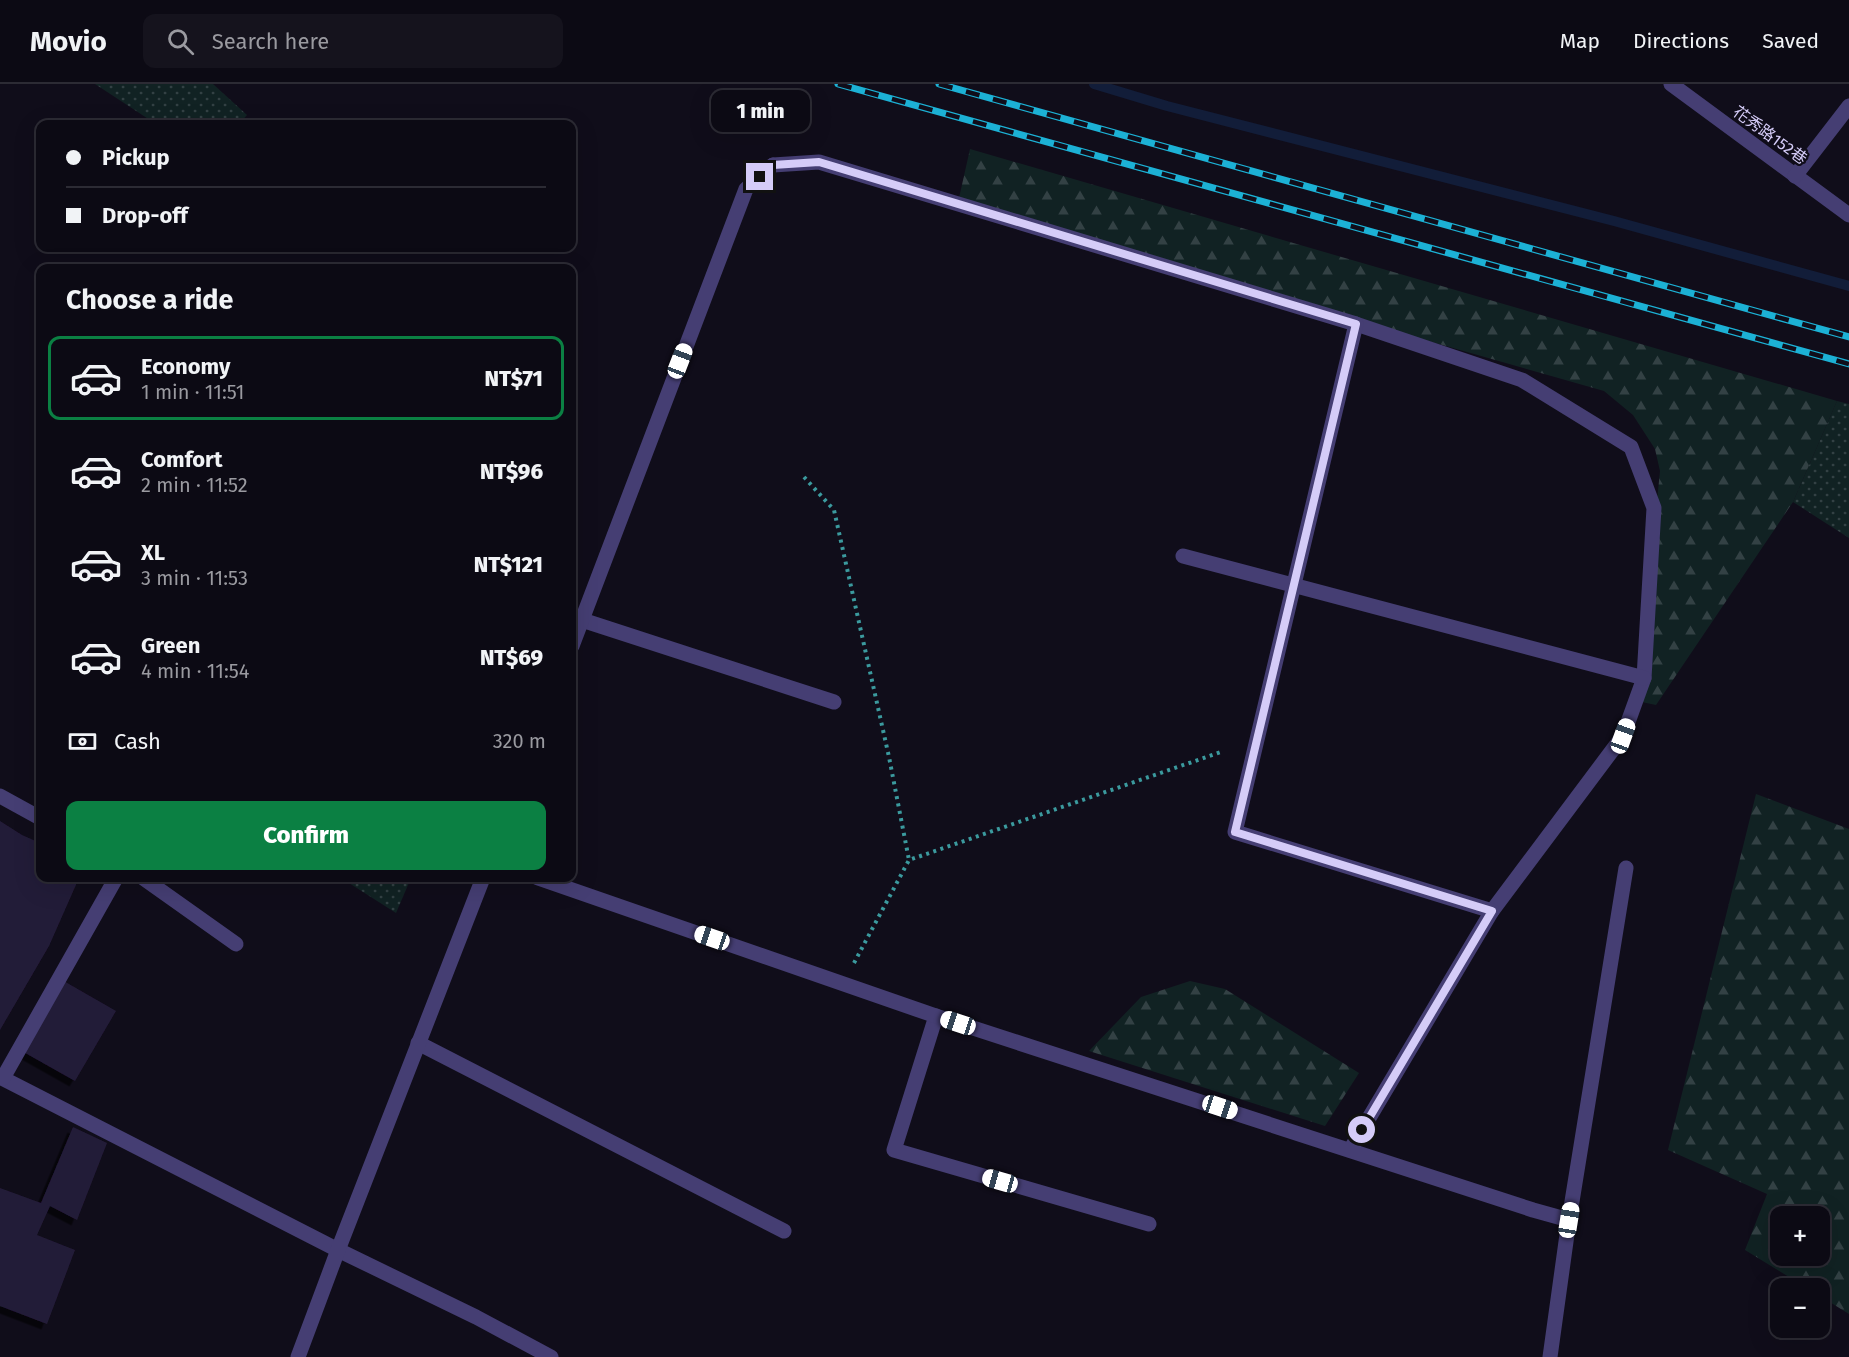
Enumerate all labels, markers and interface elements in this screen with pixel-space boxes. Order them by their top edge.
search box [143,14,563,68]
text: Movio [30,25,107,58]
icon: search [164,25,197,58]
text: Search here [212,28,329,55]
text: Map [1560,28,1600,54]
text: Directions [1633,28,1729,54]
text: Saved [1762,28,1819,54]
callout: 1 min [710,90,810,132]
text: 1 min [737,99,784,123]
street label: 花秀路152巷 [1729,102,1811,168]
text: Pickup [102,144,170,171]
route end [746,163,773,190]
text: Drop-off [102,202,188,229]
text: Choose a ride [66,284,233,316]
car [665,341,695,381]
icon: car [69,351,123,405]
text: Economy [141,353,230,380]
text: NT$71 [485,365,543,392]
text: 1 min · 11:51 [141,380,244,404]
icon: car [69,444,123,498]
text: Comfort [141,446,222,473]
text: NT$96 [480,458,543,485]
text: 2 min · 11:52 [141,473,248,497]
icon: car [69,537,123,591]
text: XL [141,539,165,566]
text: NT$121 [474,551,543,578]
text: 3 min · 11:53 [141,566,248,590]
icon: car [69,630,123,684]
text: Green [141,632,200,659]
text: NT$69 [480,644,543,671]
text: 4 min · 11:54 [141,659,249,683]
car [1608,716,1638,756]
icon: cash [66,725,99,758]
text: Cash [114,728,161,755]
text: 320 m [493,729,546,753]
button: Confirm [66,801,546,870]
car [692,924,732,952]
car [938,1009,978,1037]
car [1200,1093,1240,1121]
route start [1348,1116,1375,1143]
car [980,1167,1020,1195]
car [1557,1201,1581,1239]
map controls [1770,1206,1830,1338]
button: + [1770,1206,1830,1266]
button: − [1770,1278,1830,1338]

